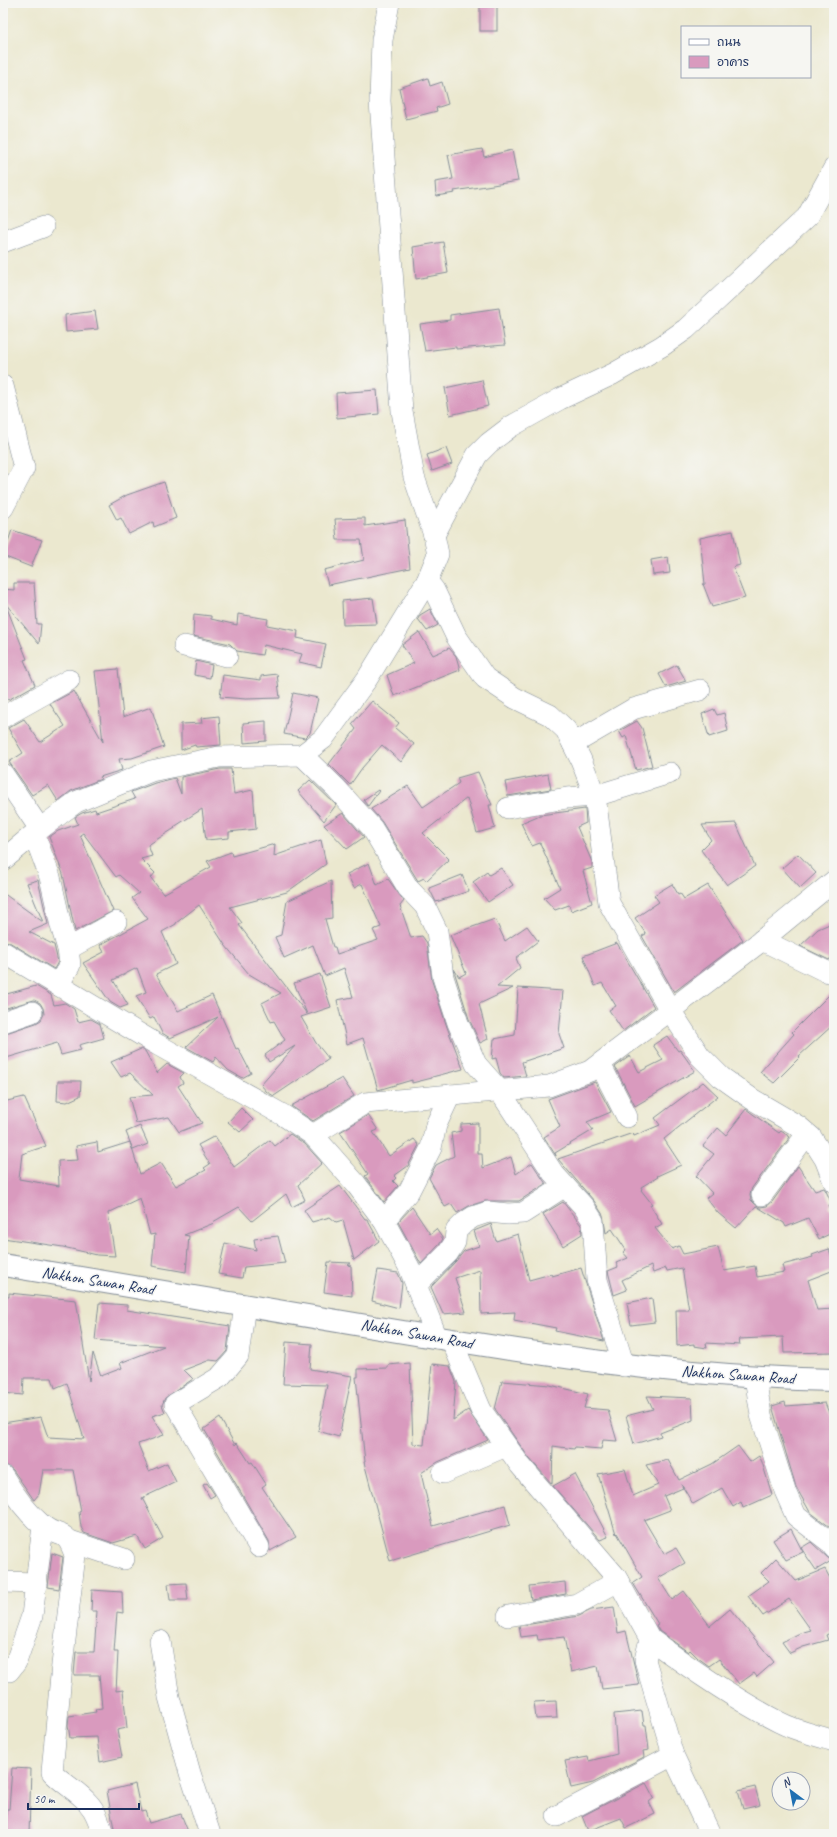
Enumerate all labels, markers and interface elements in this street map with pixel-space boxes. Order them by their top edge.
legend [681,26,811,78]
text: ถนน [717,34,741,50]
text: อาคาร [717,54,749,70]
street label: Nakhon Sawan Road [40,1262,158,1300]
street label: Nakhon Sawan Road [359,1314,477,1354]
street label: Nakhon Sawan Road [681,1361,798,1389]
north arrow [771,1771,811,1811]
text: N [779,1774,794,1790]
scale bar [28,1785,139,1811]
text: 50 m [34,1791,56,1807]

